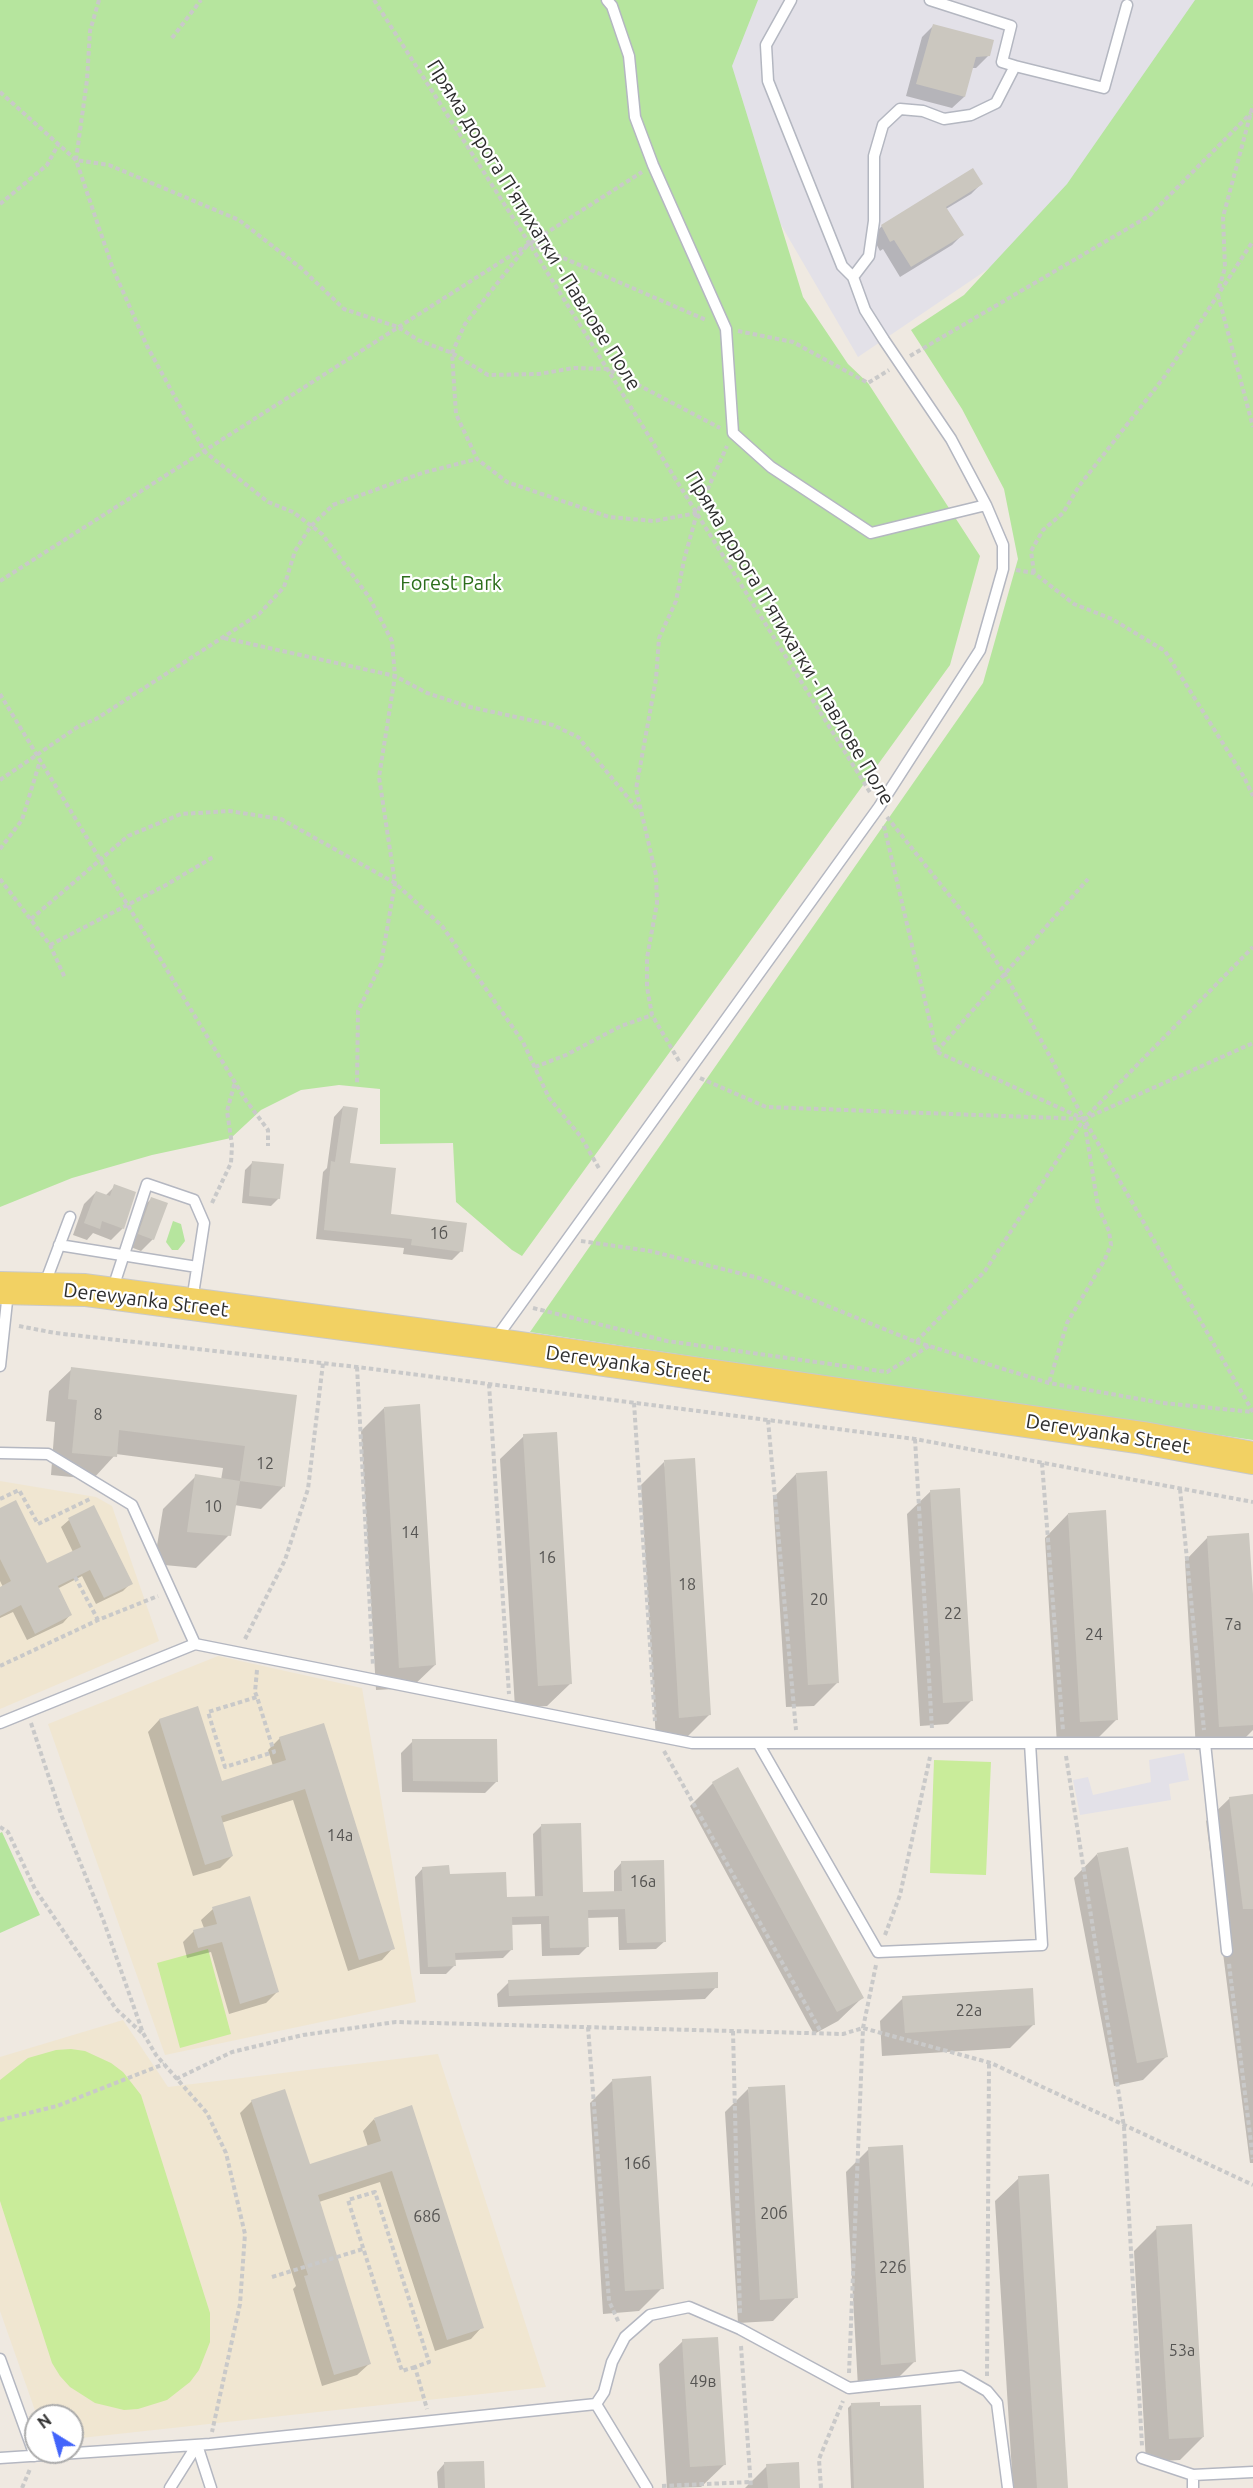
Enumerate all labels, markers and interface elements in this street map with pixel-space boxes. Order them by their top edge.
street label: Пряма дорога П'ятихатки - Павлове Поле [422,55,646,395]
street label: Пряма дорога П'ятихатки - Павлове Поле [681,467,899,809]
park label: Forest Park [400,571,502,595]
house number: 1б [430,1224,448,1244]
street label: Derevyanka Street [62,1278,230,1322]
street label: Derevyanka Street [544,1341,712,1387]
house number: 8 [93,1405,103,1425]
street label: Derevyanka Street [1024,1409,1192,1459]
house number: 12 [256,1454,274,1474]
house number: 10 [204,1497,222,1517]
house number: 14 [401,1523,419,1543]
house number: 16 [538,1548,556,1568]
house number: 18 [678,1575,696,1595]
house number: 20 [810,1590,828,1610]
house number: 22 [944,1604,962,1624]
house number: 7а [1224,1615,1242,1635]
house number: 24 [1085,1625,1103,1645]
house number: 14а [327,1826,353,1846]
house number: 16а [630,1872,656,1892]
house number: 22а [956,2001,982,2021]
house number: 16б [623,2154,651,2174]
house number: 20б [760,2204,788,2224]
house number: 68б [413,2207,441,2227]
house number: 22б [879,2258,907,2278]
house number: 53а [1169,2341,1195,2361]
house number: 49в [690,2372,716,2392]
north arrow [24,2404,84,2464]
text: N [34,2410,55,2432]

